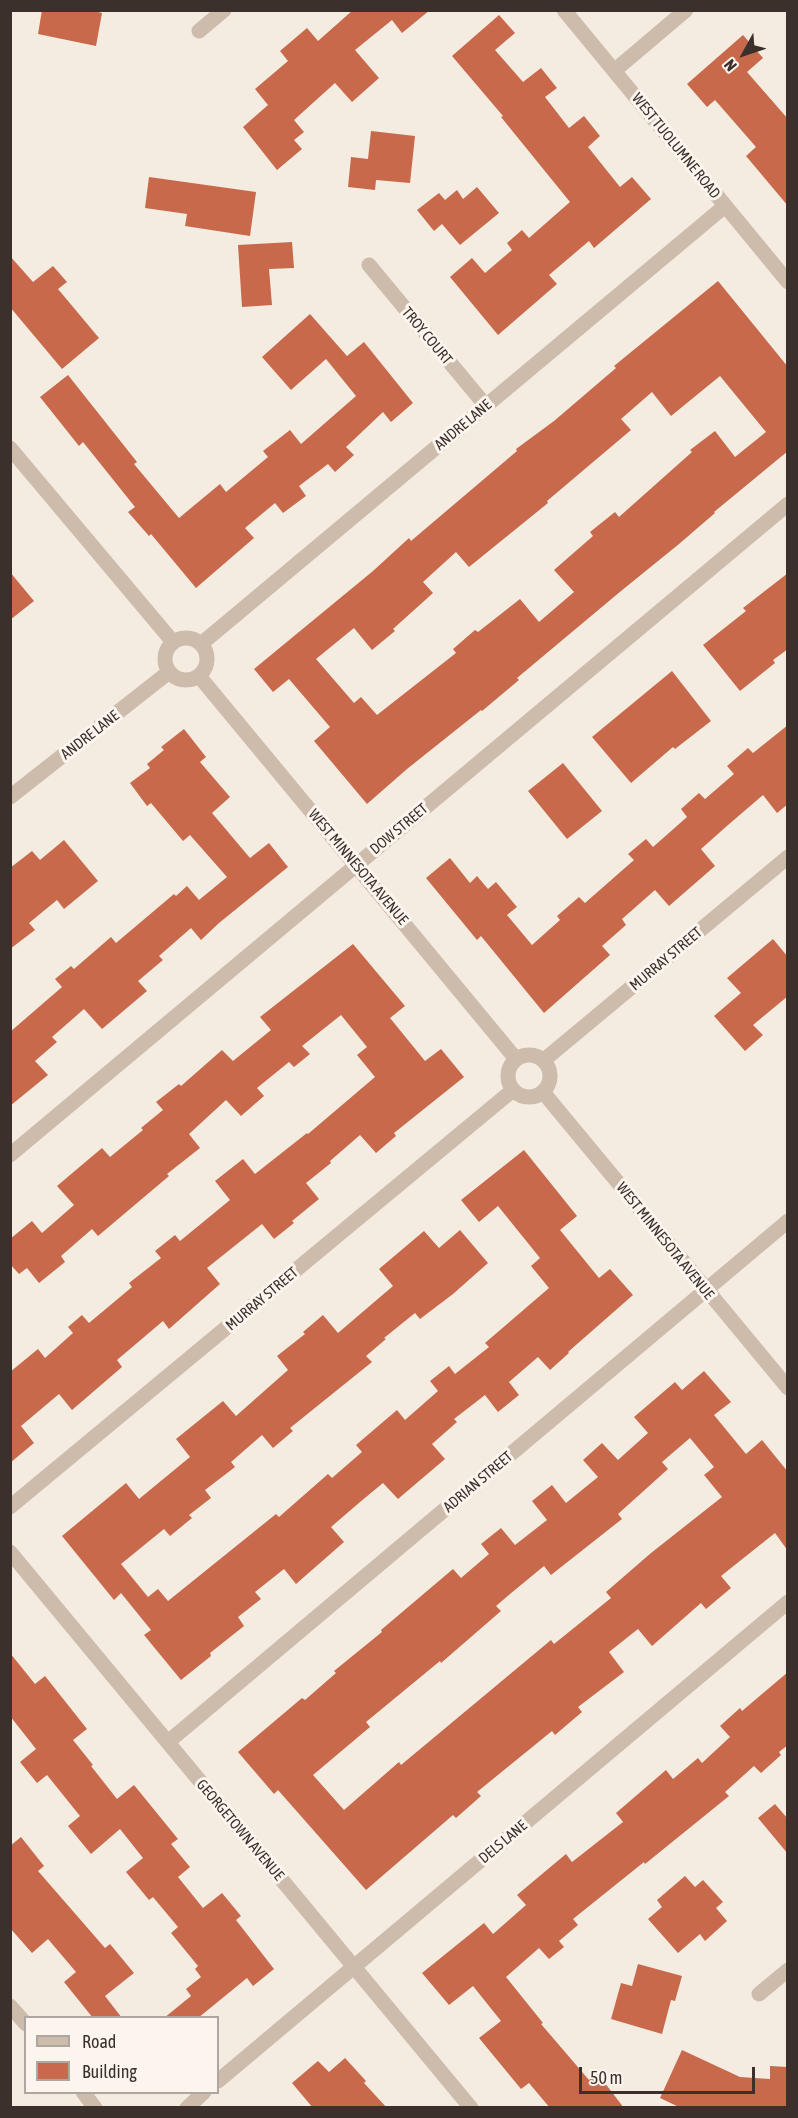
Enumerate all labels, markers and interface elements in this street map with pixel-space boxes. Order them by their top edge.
north arrow [714,24,774,84]
text: N [720,56,740,75]
street label: WEST TUOLUMNE ROAD [628,90,724,202]
street label: TROY COURT [398,304,456,368]
street label: ANDRE LANE [431,396,495,454]
street label: ANDRE LANE [57,707,123,763]
street label: DOW STREET [367,800,431,858]
street label: WEST MINNESOTA AVENUE [304,806,412,928]
street label: MURRAY STREET [626,924,706,994]
street label: WEST MINNESOTA AVENUE [612,1179,718,1303]
street label: MURRAY STREET [222,1264,302,1334]
street label: ADRIAN STREET [440,1448,516,1516]
street label: GEORGETOWN AVENUE [192,1776,288,1884]
street label: DELS LANE [475,1817,531,1867]
legend [24,2016,219,2094]
text: Road [82,2031,116,2052]
scale bar [582,2055,758,2093]
text: Building [82,2061,137,2082]
text: 50 m [590,2067,622,2088]

